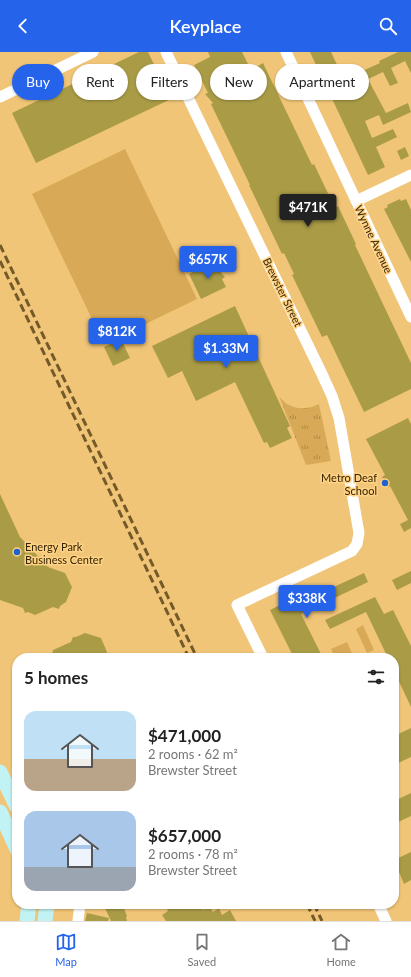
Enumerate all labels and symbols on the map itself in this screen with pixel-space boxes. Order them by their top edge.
pin: $471K [280,194,336,228]
street label: Wynne Avenue [353,203,396,275]
pin: $657K [180,246,236,280]
street label: Brewster Street [261,255,305,329]
pin: $812K [89,318,145,352]
pin: $1.33M [193,335,259,369]
place label: Metro Deaf School [321,471,377,497]
marker: Metro Deaf School [380,478,390,488]
place label: Energy Park Business Center [25,540,103,566]
marker: Energy Park Business Center [12,547,22,557]
pin: $338K [279,585,335,619]

